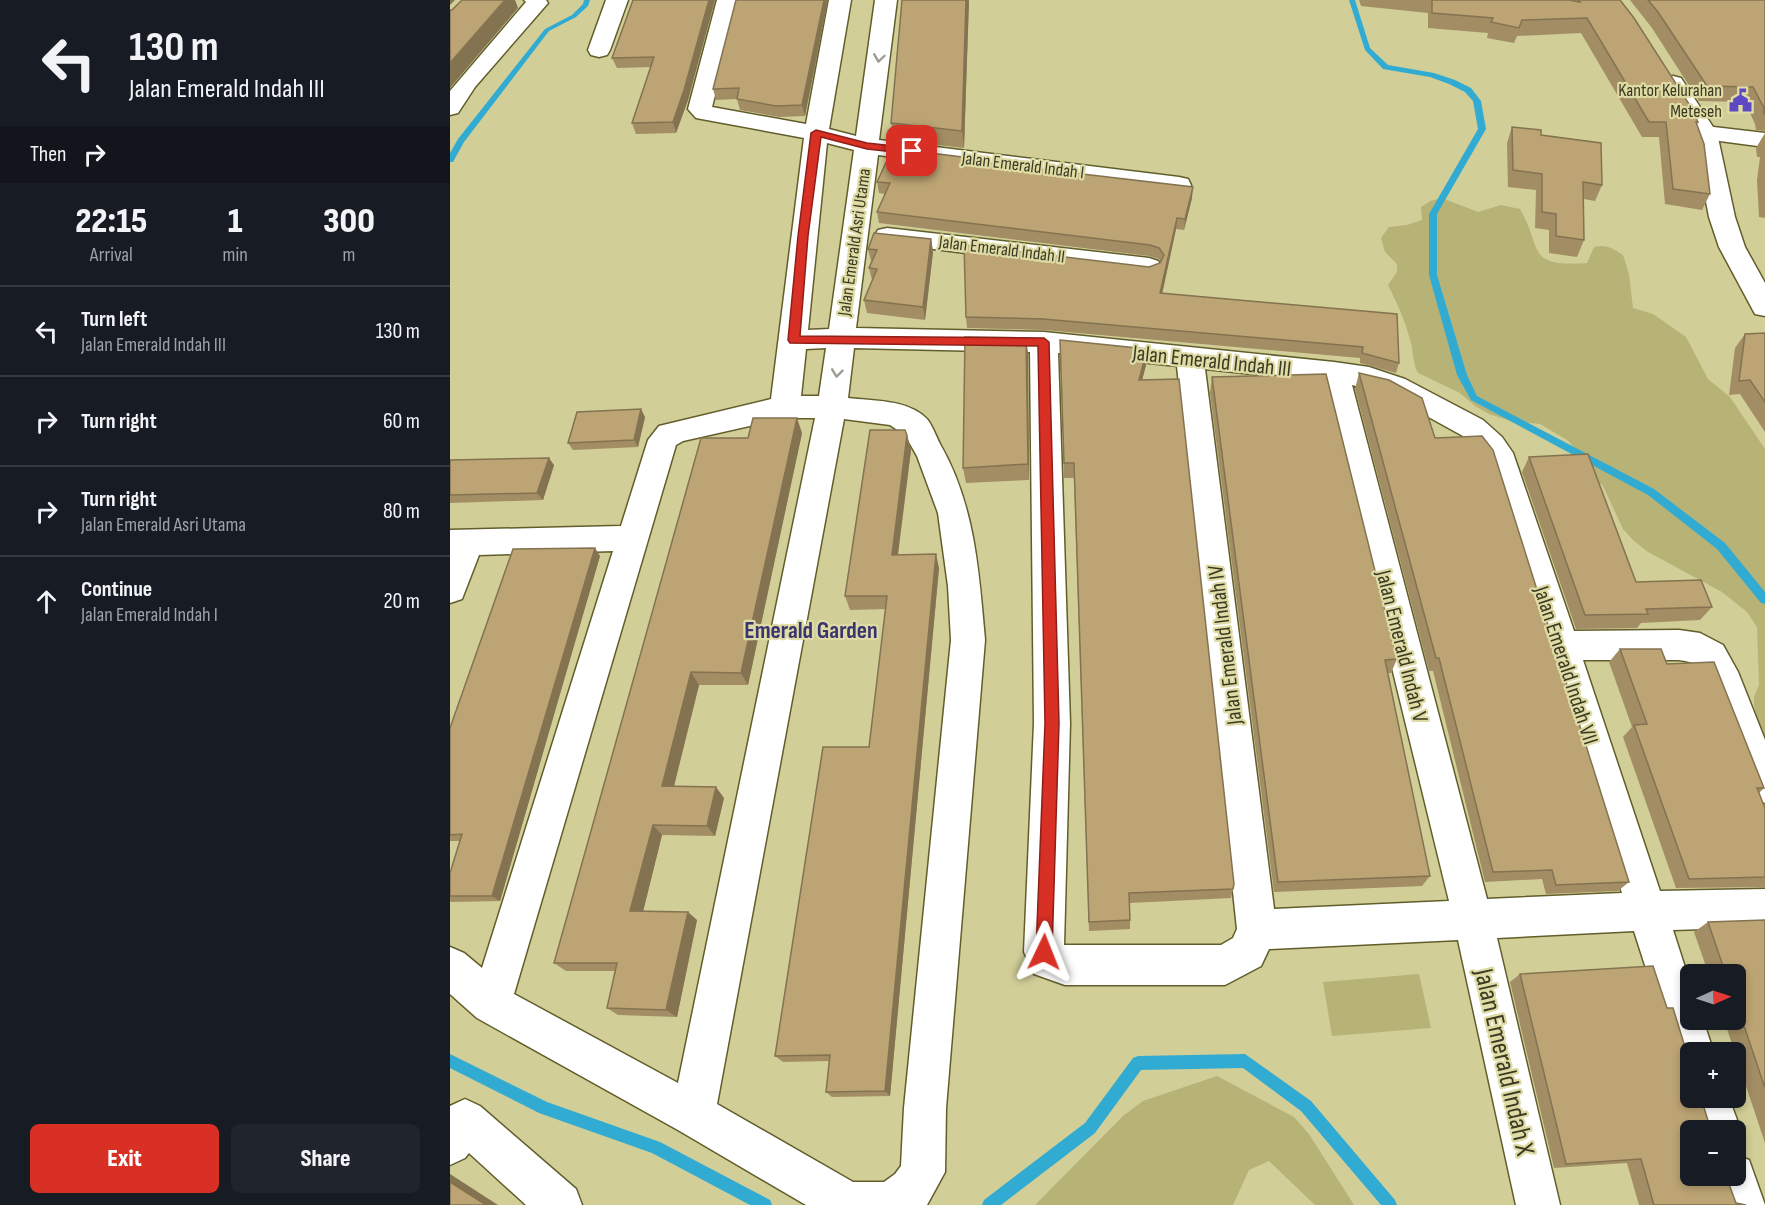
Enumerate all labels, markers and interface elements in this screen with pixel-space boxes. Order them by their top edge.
text: 130 m [129,22,219,73]
icon: left [30,24,108,102]
one-way arrow [873,53,886,63]
text: Jalan Emerald Indah III [129,73,325,105]
place label: Kantor Kelurahan Meteseh [1618,80,1722,122]
public building icon: Kantor Kelurahan Meteseh [1727,87,1753,113]
pin [886,125,937,176]
icon: arrive [895,134,928,167]
icon: right [78,138,111,171]
text: Then [30,141,66,168]
street label: Jalan Emerald Indah I [960,147,1085,183]
street label: Jalan Emerald Asri Utama [834,167,875,318]
text: 22:15 [75,200,147,243]
text: 1 [228,200,243,243]
text: 300 [323,200,375,243]
street label: Jalan Emerald Indah II [937,231,1066,268]
text: Arrival [90,243,133,267]
text: min [223,243,248,267]
text: m [342,243,355,267]
text: Turn left [81,306,147,333]
icon: left [30,315,63,348]
text: 130 m [376,318,420,345]
text: Jalan Emerald Indah III [81,333,226,357]
street label: Jalan Emerald Indah III [1130,340,1293,383]
one-way arrow [831,368,843,377]
icon: right [30,405,63,438]
text: Turn right [81,408,157,435]
text: 60 m [383,408,420,435]
text: Turn right [81,486,157,513]
icon: right [30,495,63,528]
text: 80 m [383,498,420,525]
text: Jalan Emerald Asri Utama [81,513,246,537]
street label: Jalan Emerald Indah IV [1202,563,1249,727]
street label: Jalan Emerald Indah V [1369,566,1434,725]
text: Continue [81,576,152,603]
street label: Jalan Emerald Indah VII [1527,582,1604,748]
icon: ahead [30,585,63,618]
text: 20 m [384,588,420,615]
text: Jalan Emerald Indah I [81,603,218,627]
district label: Emerald Garden [744,616,878,645]
position arrow [1012,920,1076,984]
north arrow [1680,964,1746,1030]
map controls [1680,964,1746,1186]
street label: Jalan Emerald Indah X [1467,965,1541,1159]
button: + [1680,1042,1746,1108]
button: − [1680,1120,1746,1186]
button: Exit [30,1124,219,1193]
button: Share [231,1124,420,1193]

